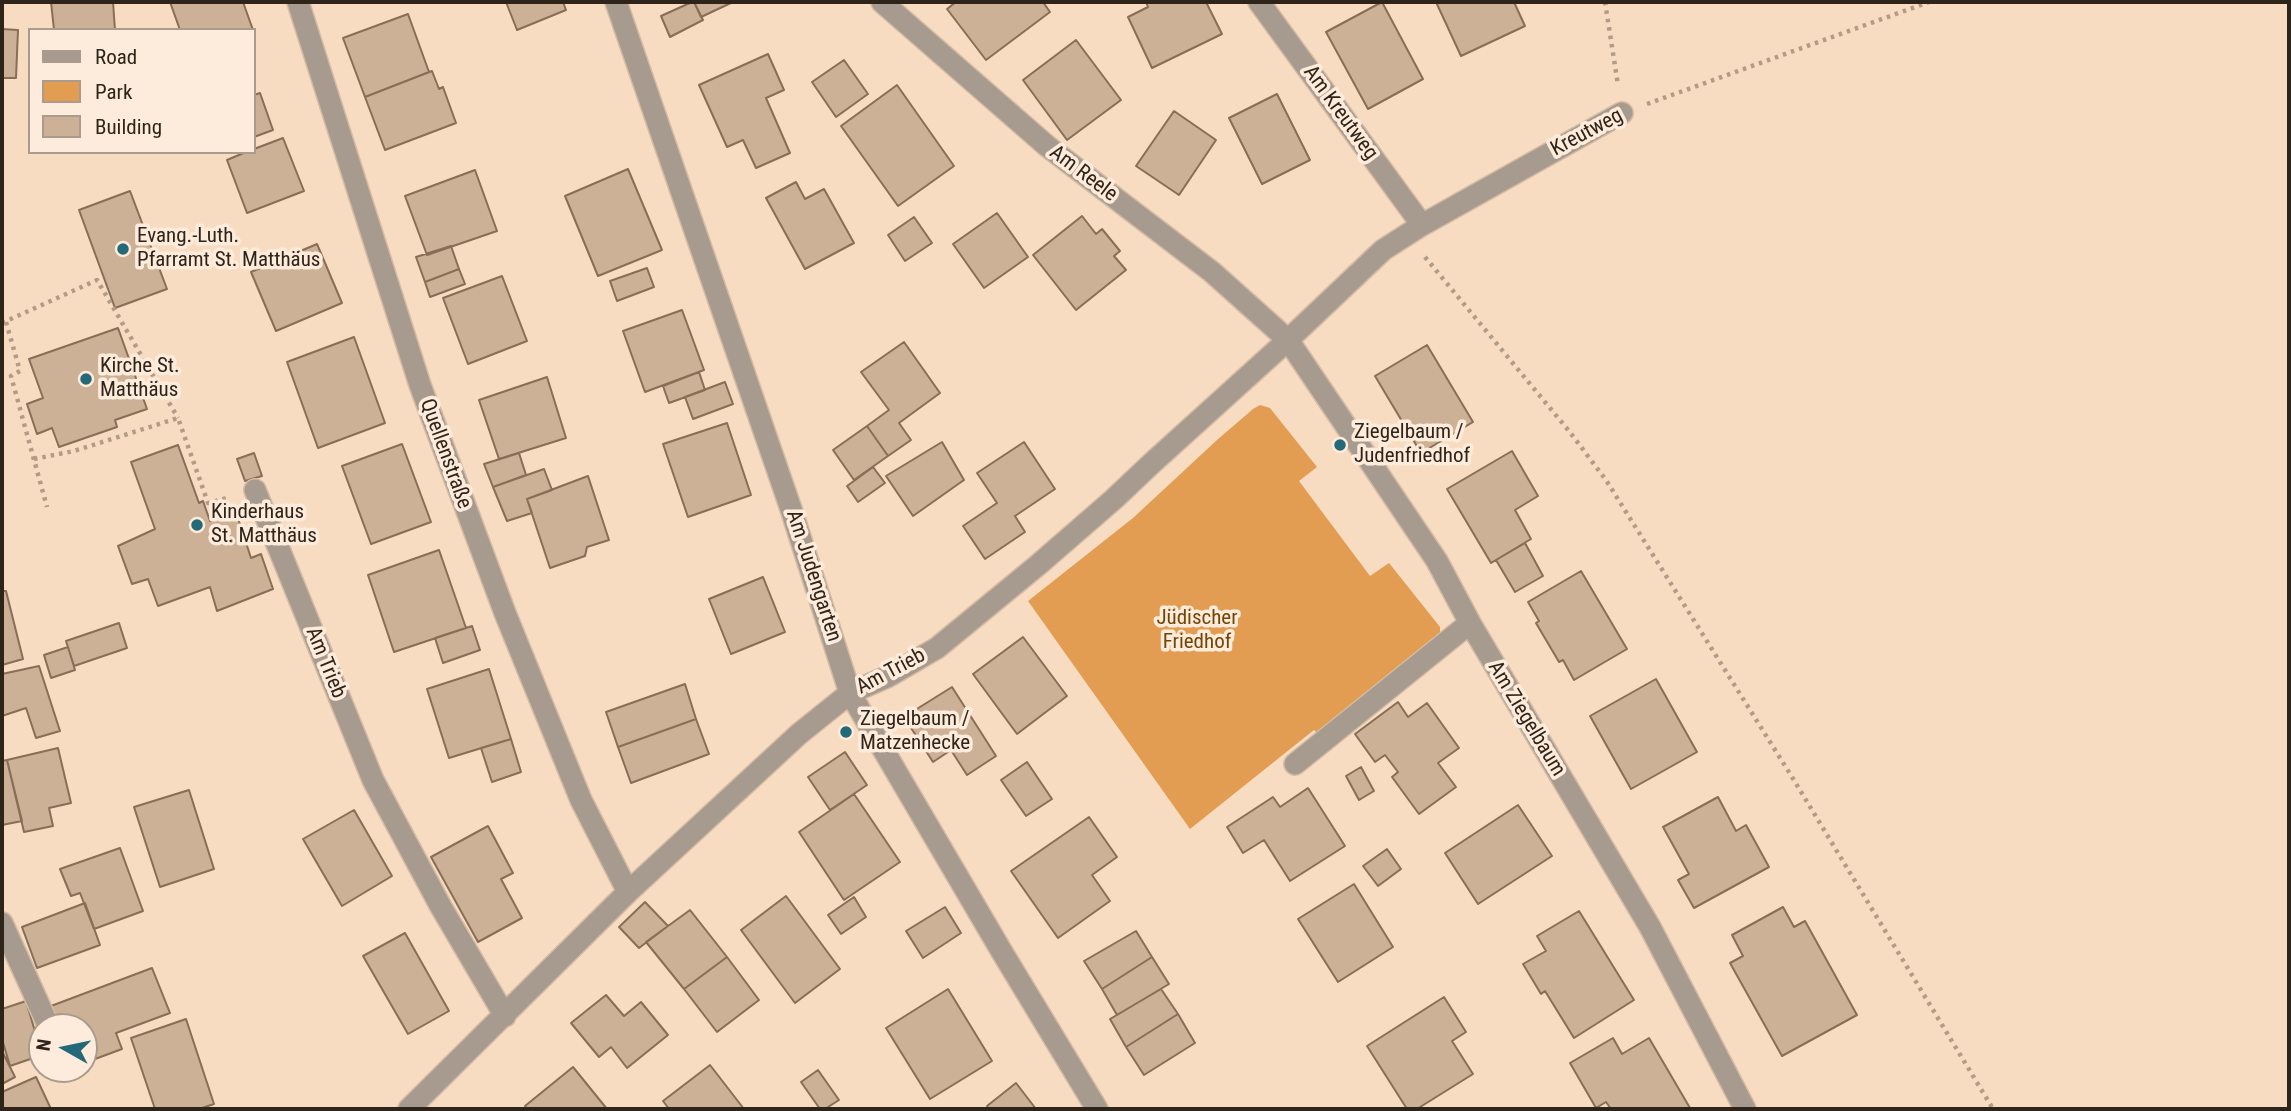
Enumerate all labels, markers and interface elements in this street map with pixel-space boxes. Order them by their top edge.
legend [28,28,256,154]
text: Road [95,45,137,69]
street label: Am Kreutweg [1297,61,1383,165]
text: Park [95,80,132,104]
street label: Kreutweg [1547,104,1627,162]
text: Building [95,115,162,139]
street label: Am Reele [1044,140,1122,208]
place label: Evang.-Luth. Pfarramt St. Matthäus [137,224,320,274]
marker: Evang.-Luth. Pfarramt St. Matthäus [115,241,131,257]
place label: Kirche St. Matthäus [100,354,180,404]
marker: Kirche St. Matthäus [78,371,94,387]
street label: Quellenstraße [414,396,476,512]
place label: Ziegelbaum / Judenfriedhof [1354,420,1470,470]
marker: Ziegelbaum / Judenfriedhof [1332,437,1348,453]
place label: Kinderhaus St. Matthäus [211,500,317,550]
street label: Am Judengarten [780,507,846,645]
marker: Kinderhaus St. Matthäus [189,517,205,533]
park label: Jüdischer Friedhof [1156,606,1238,656]
street label: Am Trieb [299,624,351,702]
street label: Am Trieb [852,643,930,701]
street label: Am Ziegelbaum [1482,657,1570,781]
place label: Ziegelbaum / Matzenhecke [860,707,970,757]
marker: Ziegelbaum / Matzenhecke [838,724,854,740]
north arrow [28,1013,98,1083]
text: N [31,1037,56,1053]

